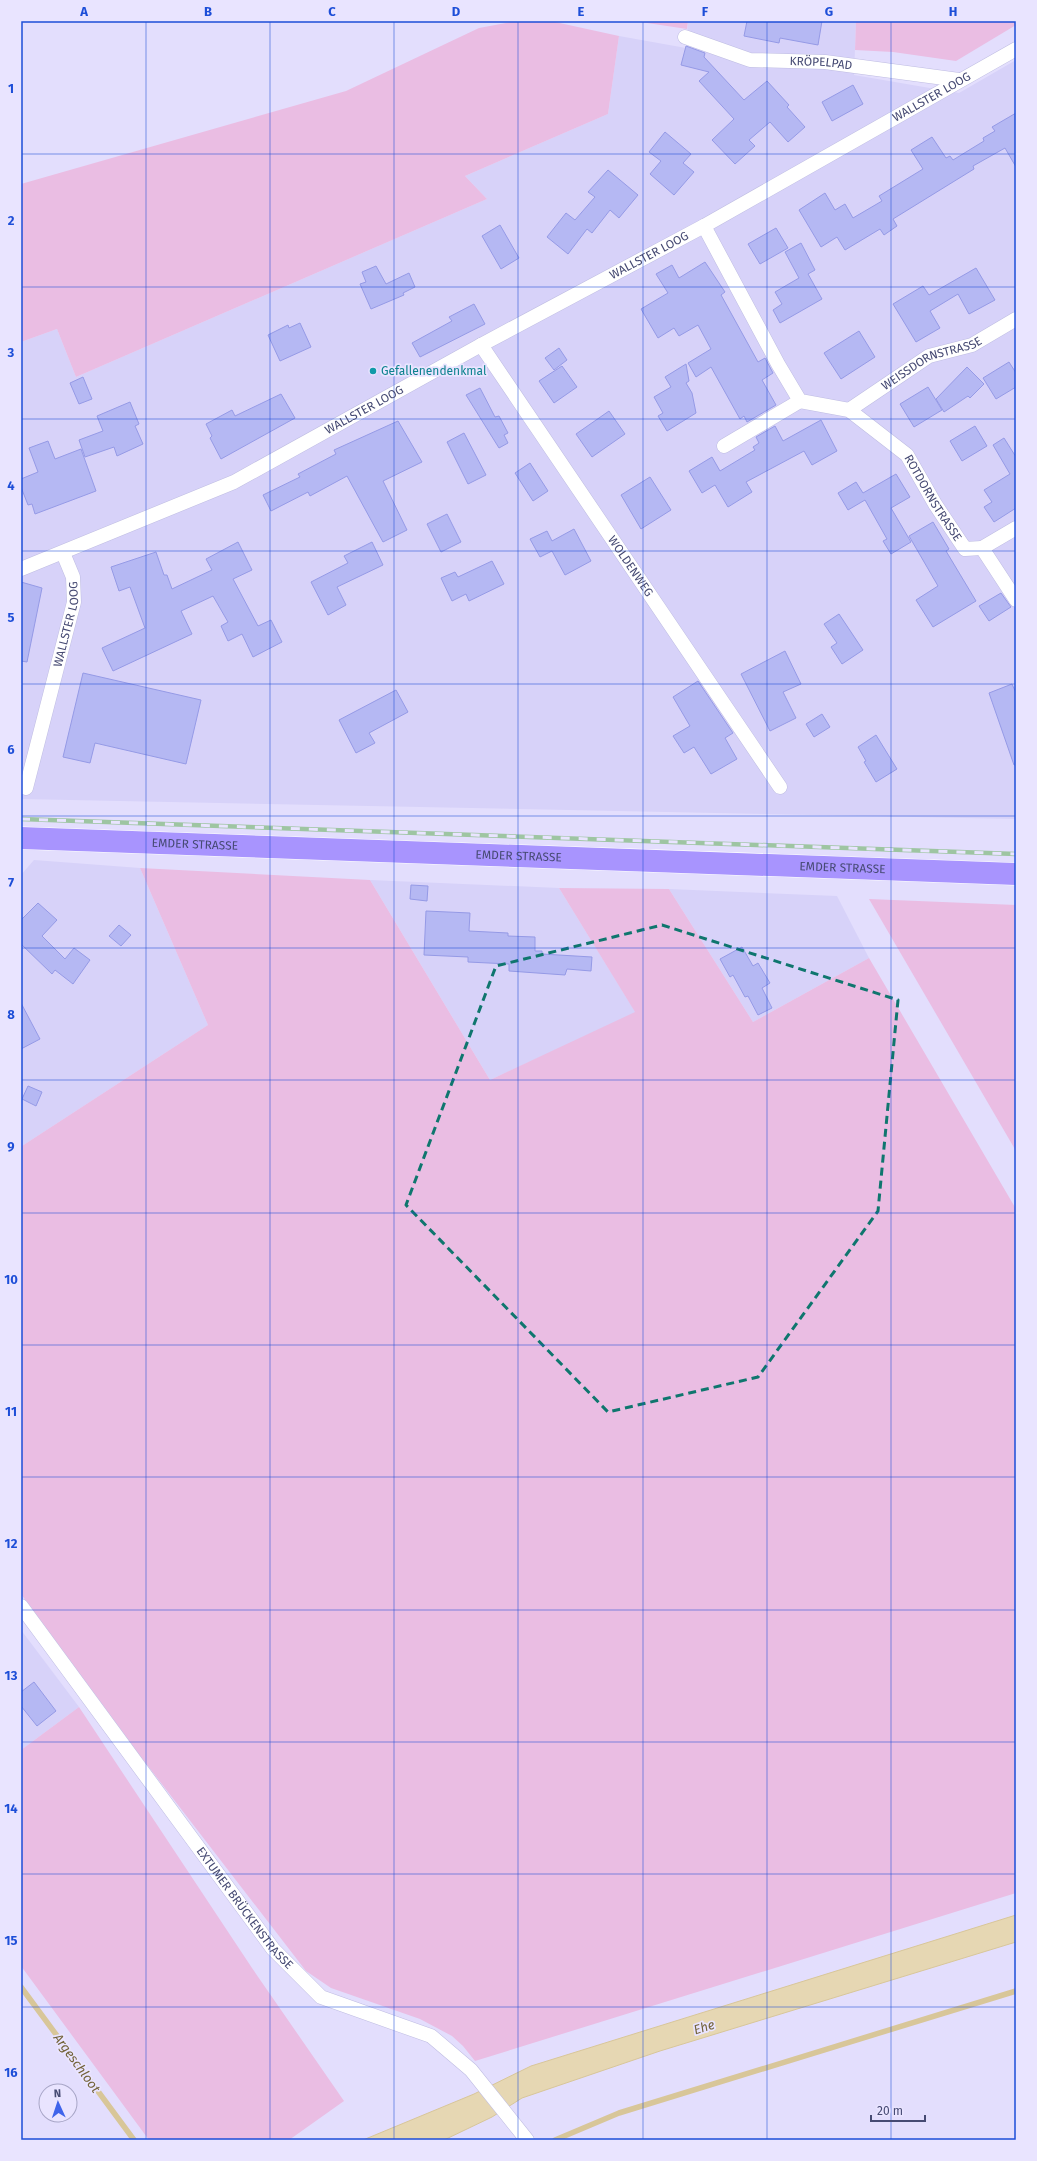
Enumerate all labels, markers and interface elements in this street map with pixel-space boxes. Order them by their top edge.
text: A [79,4,88,19]
text: B [204,4,212,19]
text: C [328,4,336,19]
text: D [452,4,461,19]
text: E [578,4,585,19]
text: F [702,4,709,19]
text: G [825,4,833,19]
text: H [949,4,957,19]
street label: KRÖPELPAD [789,52,853,73]
street label: WALLSTER LOOG [890,69,973,125]
text: 1 [8,81,14,96]
text: 2 [8,213,15,228]
street label: WALLSTER LOOG [607,229,691,282]
street label: WEISSDORNSTRASSE [879,334,984,393]
text: 3 [7,345,15,360]
place label: Gefallenendenkmal [381,364,487,378]
marker: Gefallenendenkmal [368,366,378,376]
street label: WALLSTER LOOG [323,382,406,437]
street label: ROTDORNSTRASSE [901,452,965,544]
text: 4 [7,478,15,493]
street label: WOLDENWEG [605,533,656,599]
street label: WALLSTER LOOG [51,581,81,669]
text: 5 [8,610,15,625]
text: 6 [7,742,15,757]
street label: EMDER STRASSE [151,836,238,853]
street label: EMDER STRASSE [475,847,562,865]
street label: EMDER STRASSE [799,859,886,876]
text: 7 [8,875,14,890]
text: 8 [7,1007,15,1022]
text: 9 [7,1139,15,1154]
text: 10 [4,1272,18,1287]
text: 11 [5,1404,17,1419]
text: 12 [5,1536,18,1551]
text: 13 [5,1668,18,1683]
text: 14 [4,1801,18,1816]
street label: EXTUMER BRÜCKENSTRASSE [194,1844,296,1972]
text: 15 [4,1933,18,1948]
water label: Ehe [692,2017,717,2037]
water label: Argeschloot [50,2030,104,2096]
text: 16 [4,2065,18,2080]
north arrow [38,2083,78,2123]
text: N [54,2087,61,2100]
scale bar [871,2097,925,2123]
text: 20 m [877,2104,903,2118]

